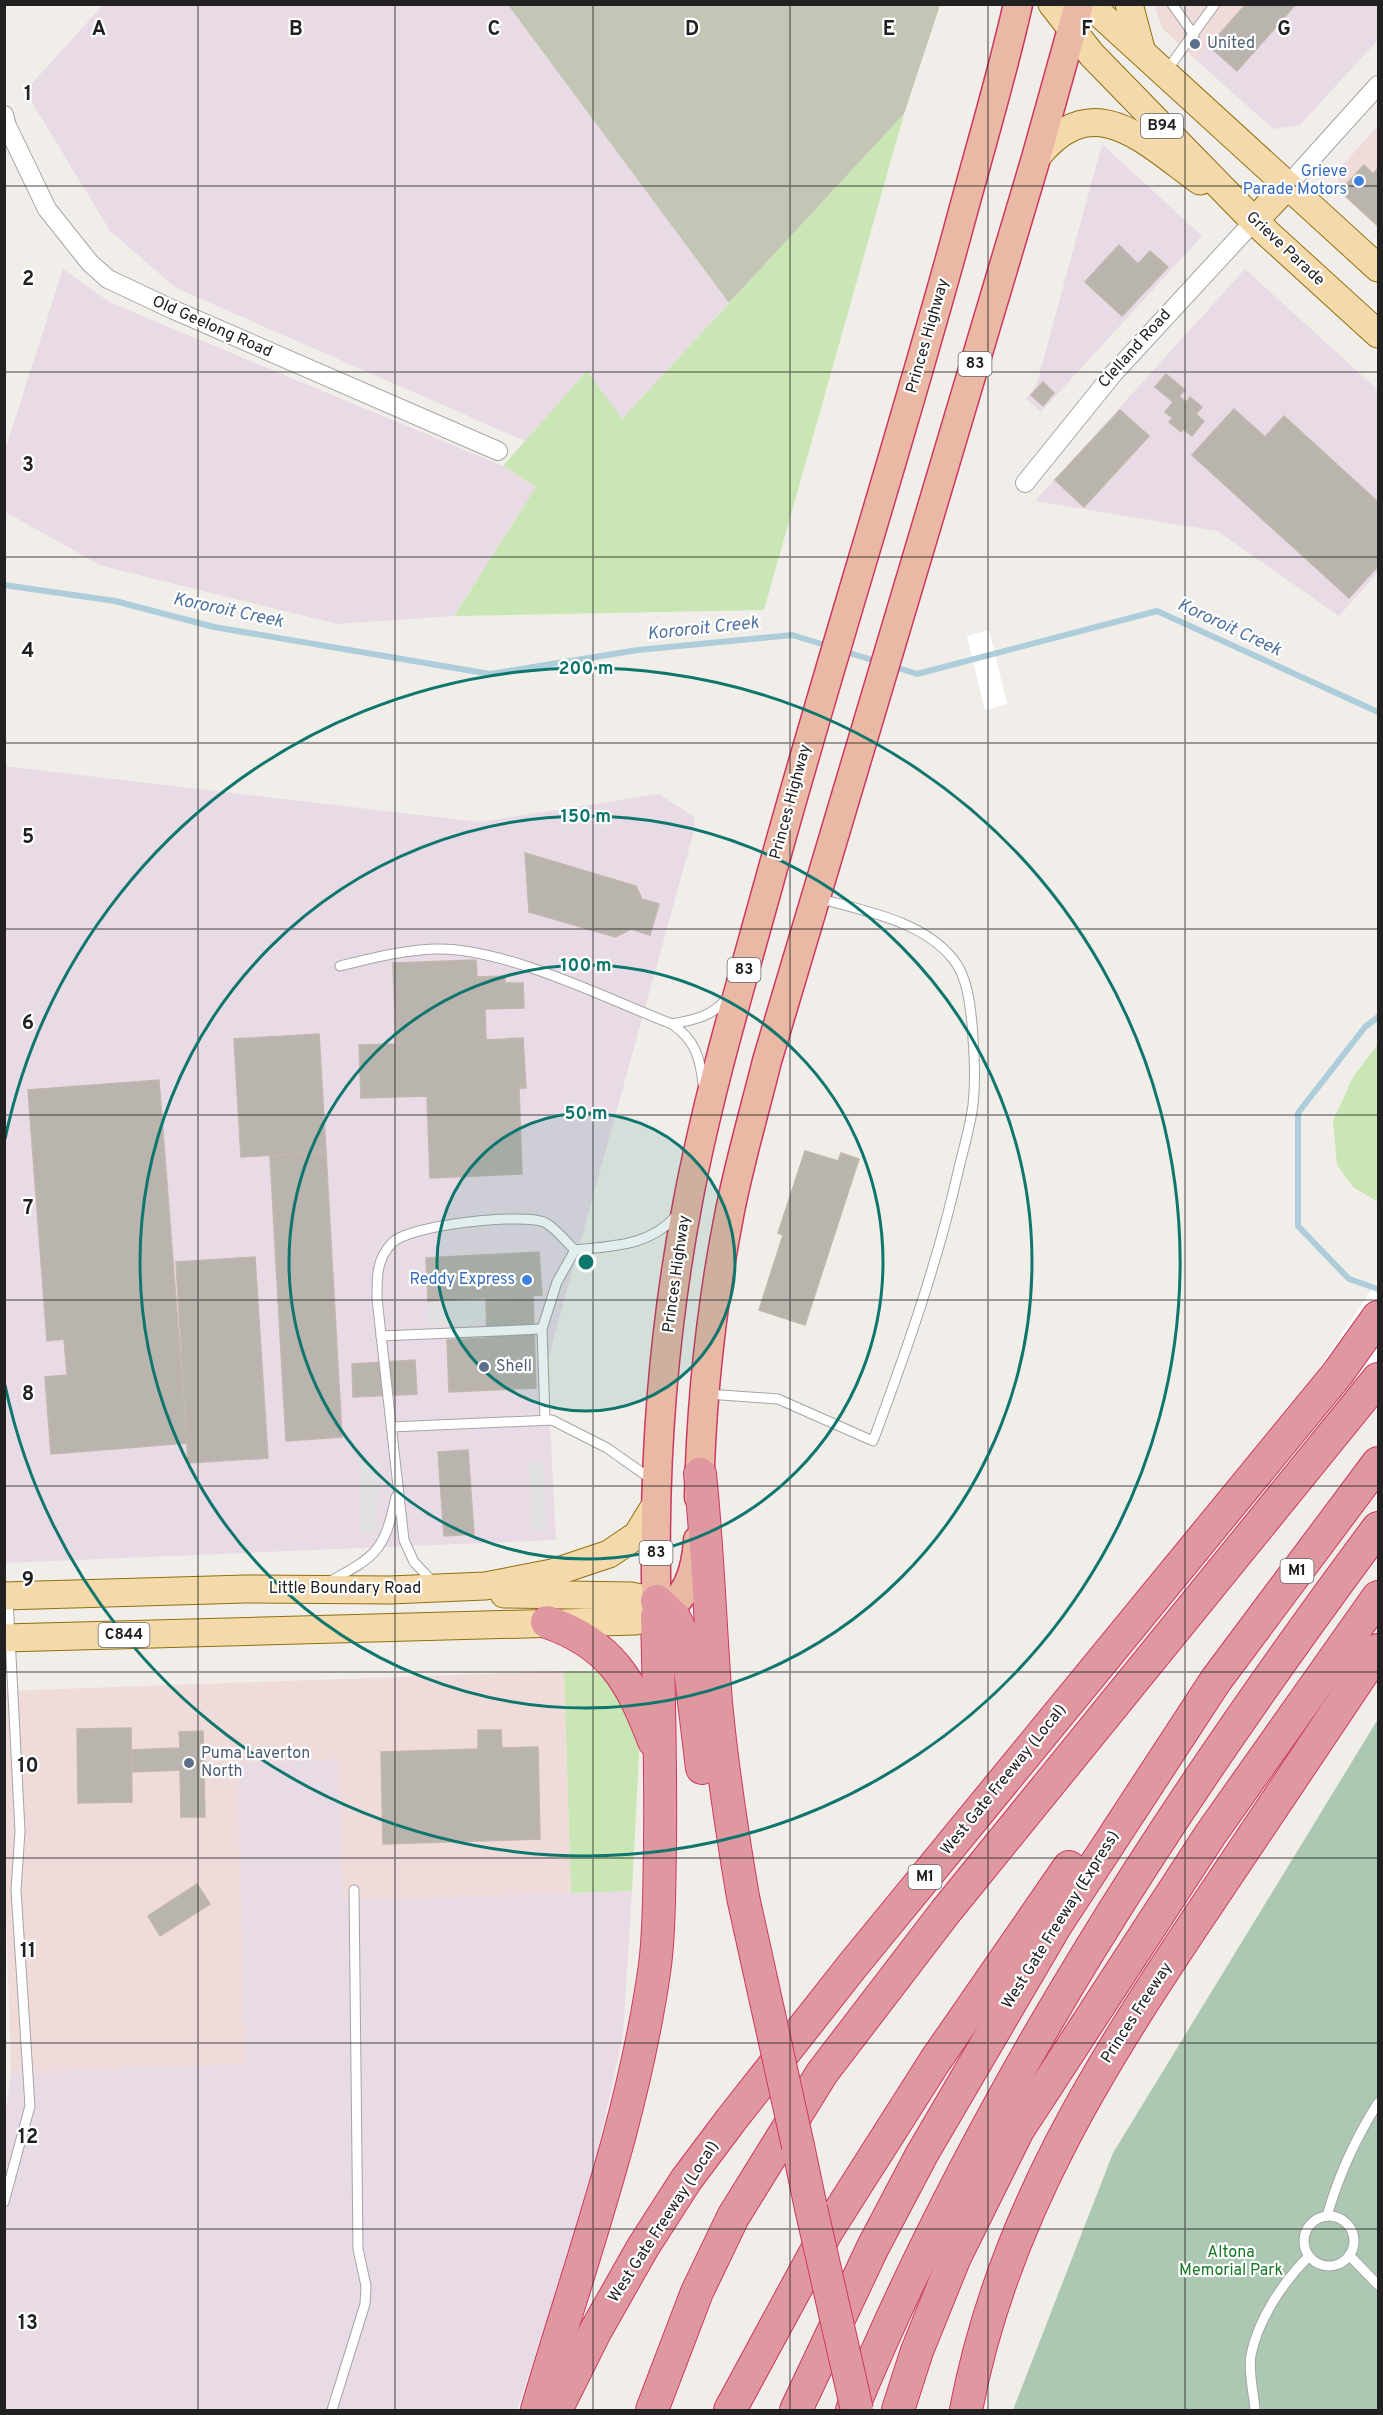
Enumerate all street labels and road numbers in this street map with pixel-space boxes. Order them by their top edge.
road number: B94 [1141,114,1183,138]
street label: Grieve Parade [1241,207,1329,291]
street label: Princes Highway [902,276,954,396]
street label: Old Geelong Road [149,292,275,362]
street label: Clelland Road [1094,305,1176,393]
road number: 83 [958,352,992,376]
street label: Princes Highway [766,742,816,862]
road number: 83 [728,958,760,982]
street label: Princes Highway [659,1214,695,1334]
road number: 83 [640,1541,672,1565]
road number: M1 [1280,1559,1314,1583]
street label: Little Boundary Road [269,1579,421,1599]
road number: C844 [98,1623,150,1647]
street label: West Gate Freeway (Local) [937,1700,1071,1860]
street label: West Gate Freeway (Express) [998,1827,1124,2013]
road number: M1 [908,1865,942,1889]
street label: Princes Freeway [1097,1959,1177,2067]
street label: West Gate Freeway (Local) [604,2137,724,2307]

